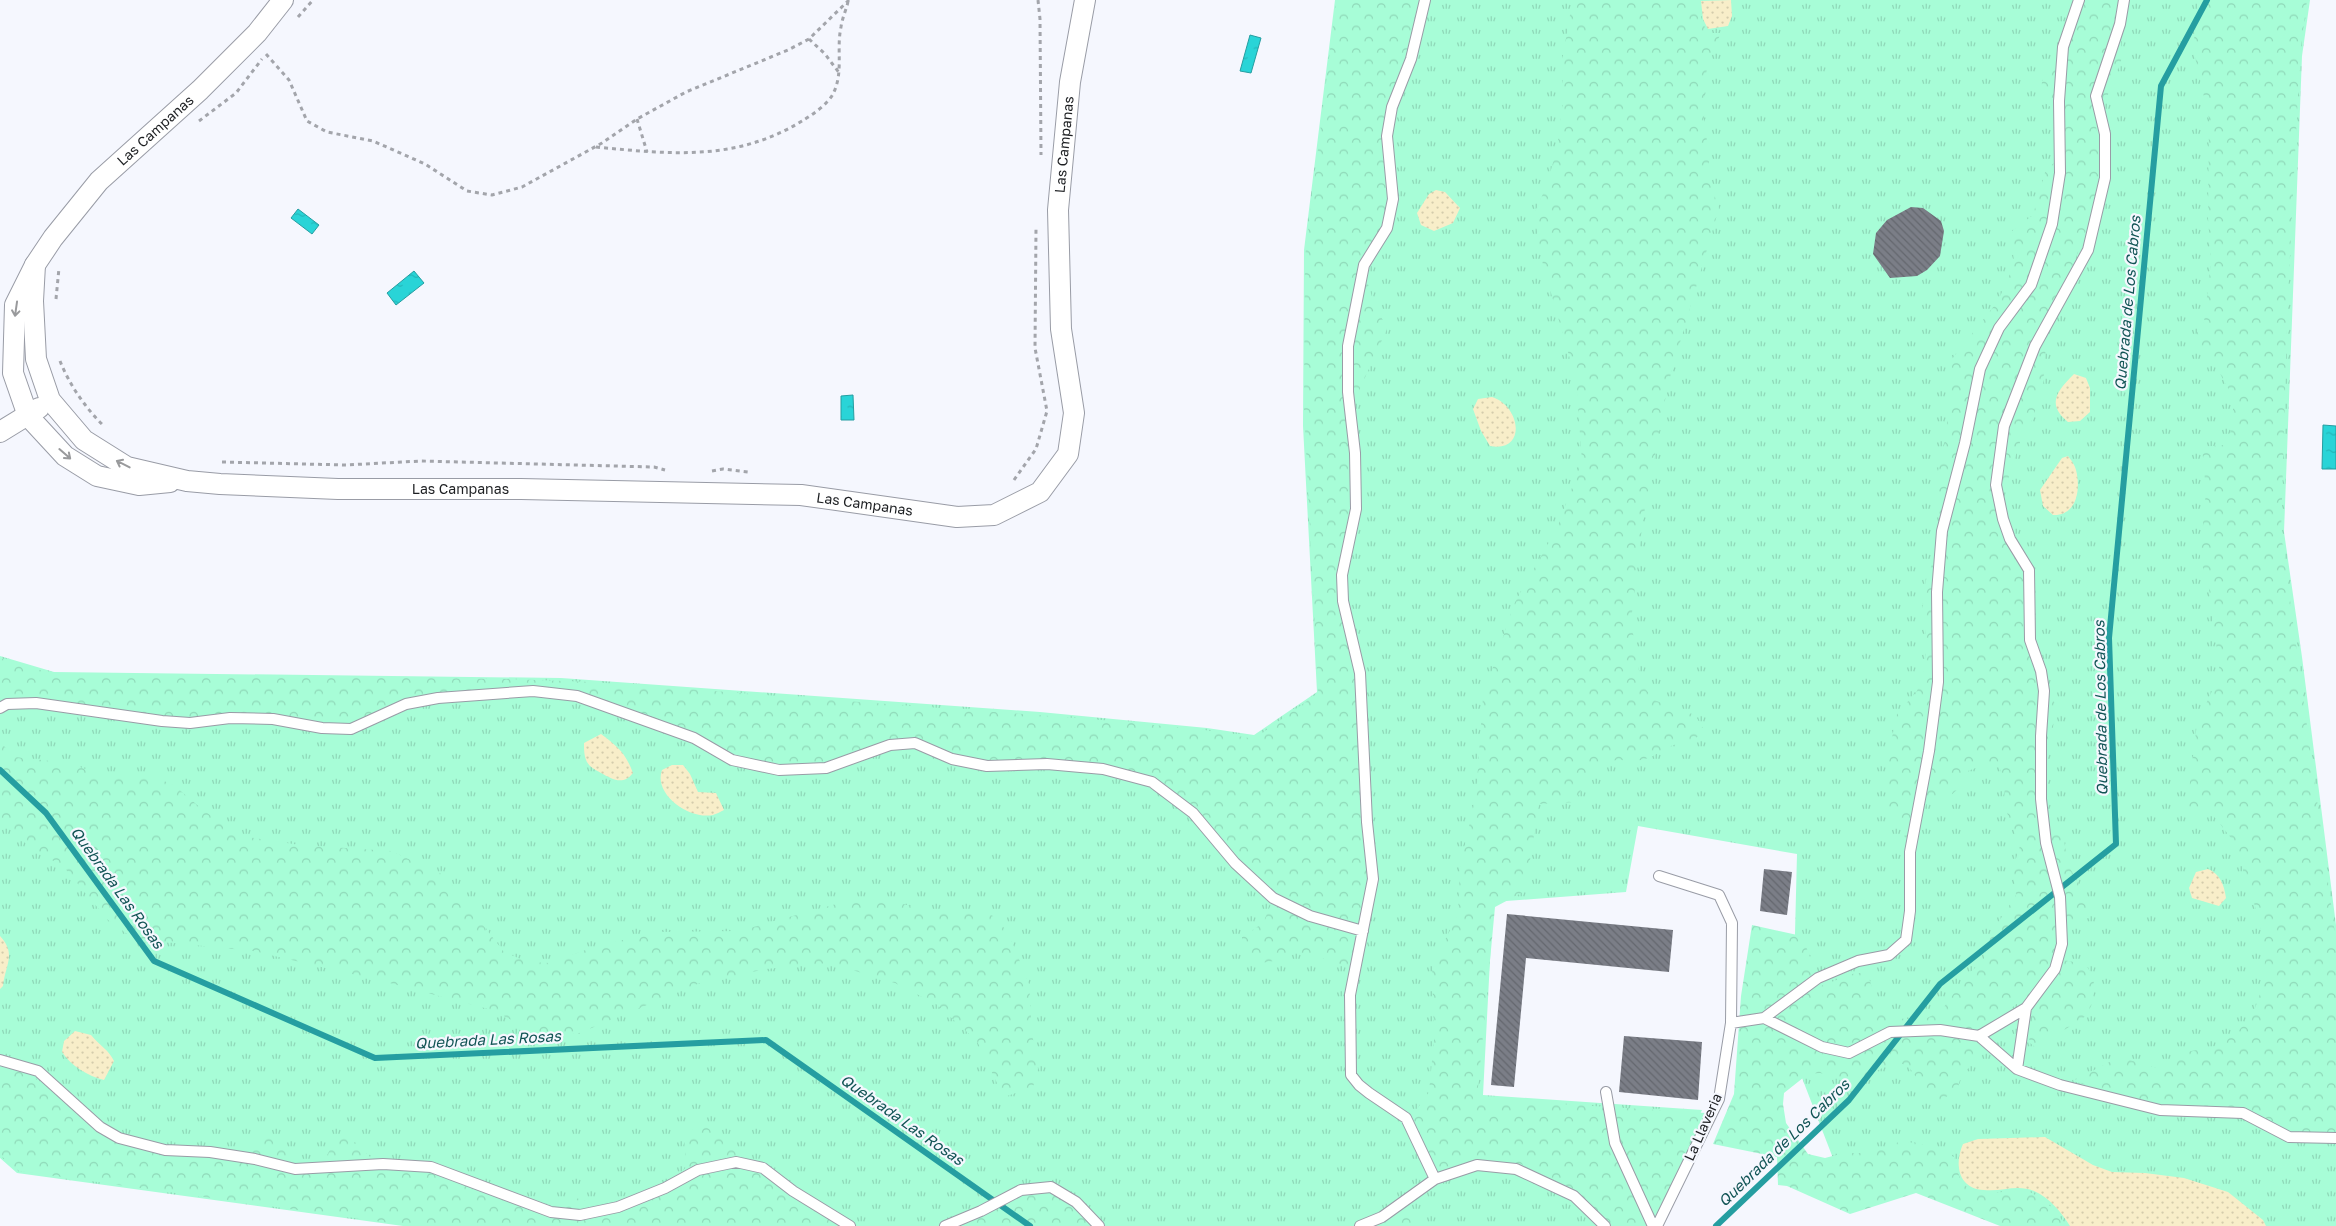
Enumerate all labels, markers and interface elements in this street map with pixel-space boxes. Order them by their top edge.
street label: Las Campanas [113,91,197,169]
street label: Las Campanas [1051,95,1077,194]
water label: Quebrada de Los Cabros [2110,214,2144,391]
one-way arrow [11,301,21,317]
one-way arrow [58,448,71,460]
one-way arrow [116,459,131,469]
street label: Las Campanas [412,480,509,497]
street label: Las Campanas [815,488,914,519]
water label: Quebrada de Los Cabros [2089,619,2111,796]
water label: Quebrada Las Rosas [68,823,169,953]
water label: Quebrada Las Rosas [415,1026,562,1052]
water label: Quebrada Las Rosas [838,1070,968,1169]
water label: Quebrada de Los Cabros [1714,1074,1853,1210]
street label: La Llaveria [1680,1090,1725,1163]

